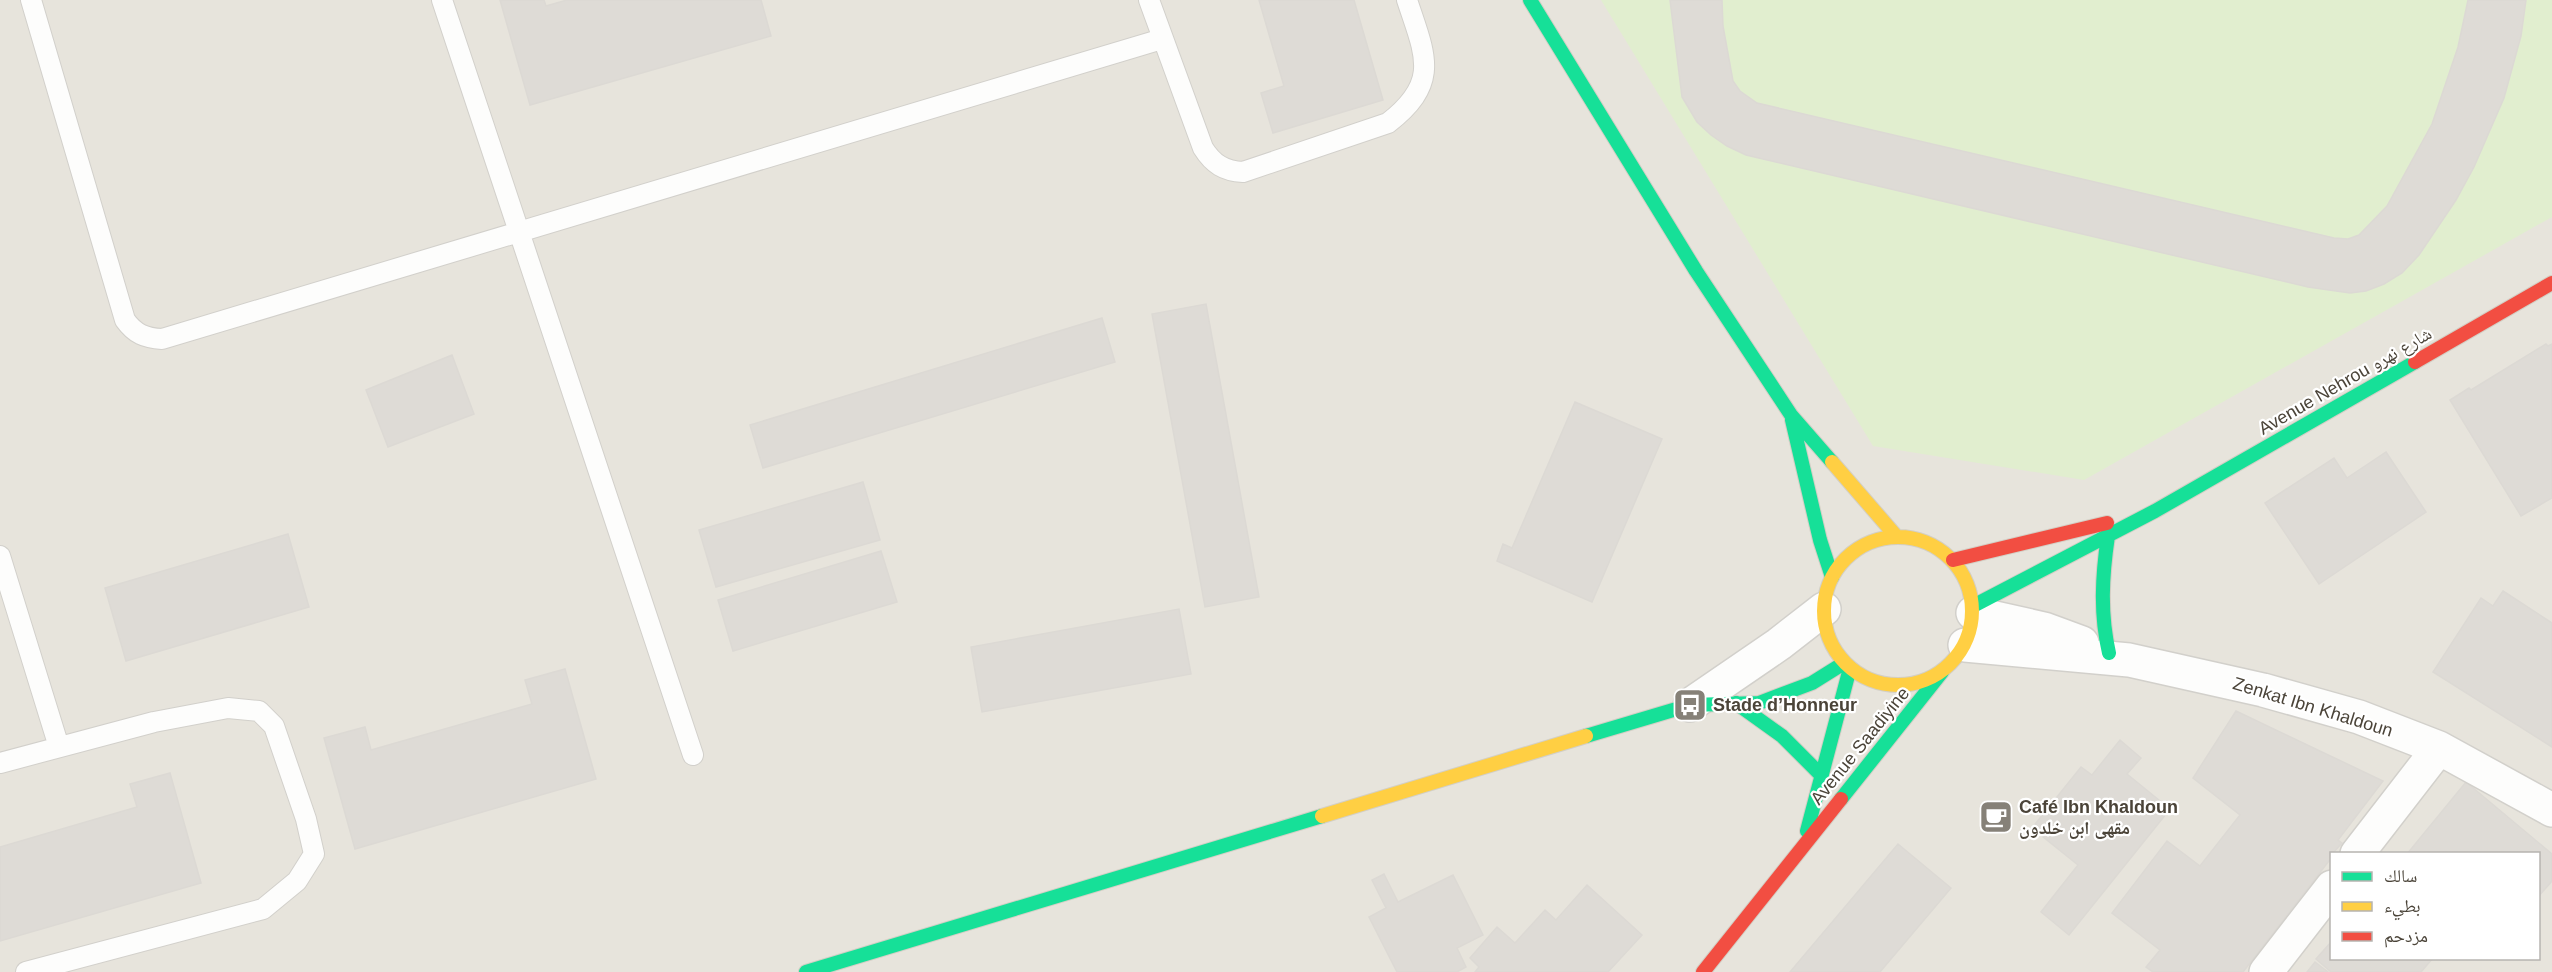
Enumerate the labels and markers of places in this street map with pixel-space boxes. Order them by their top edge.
bus stop icon: Stade d’Honneur [1672,687,1708,723]
place label: Stade d’Honneur [1713,695,1857,715]
place label: Café Ibn Khaldoun مقهى ابن خلدون [2019,797,2178,839]
cafe icon: Café Ibn Khaldoun مقهى ابن خلدون [1978,799,2014,835]

